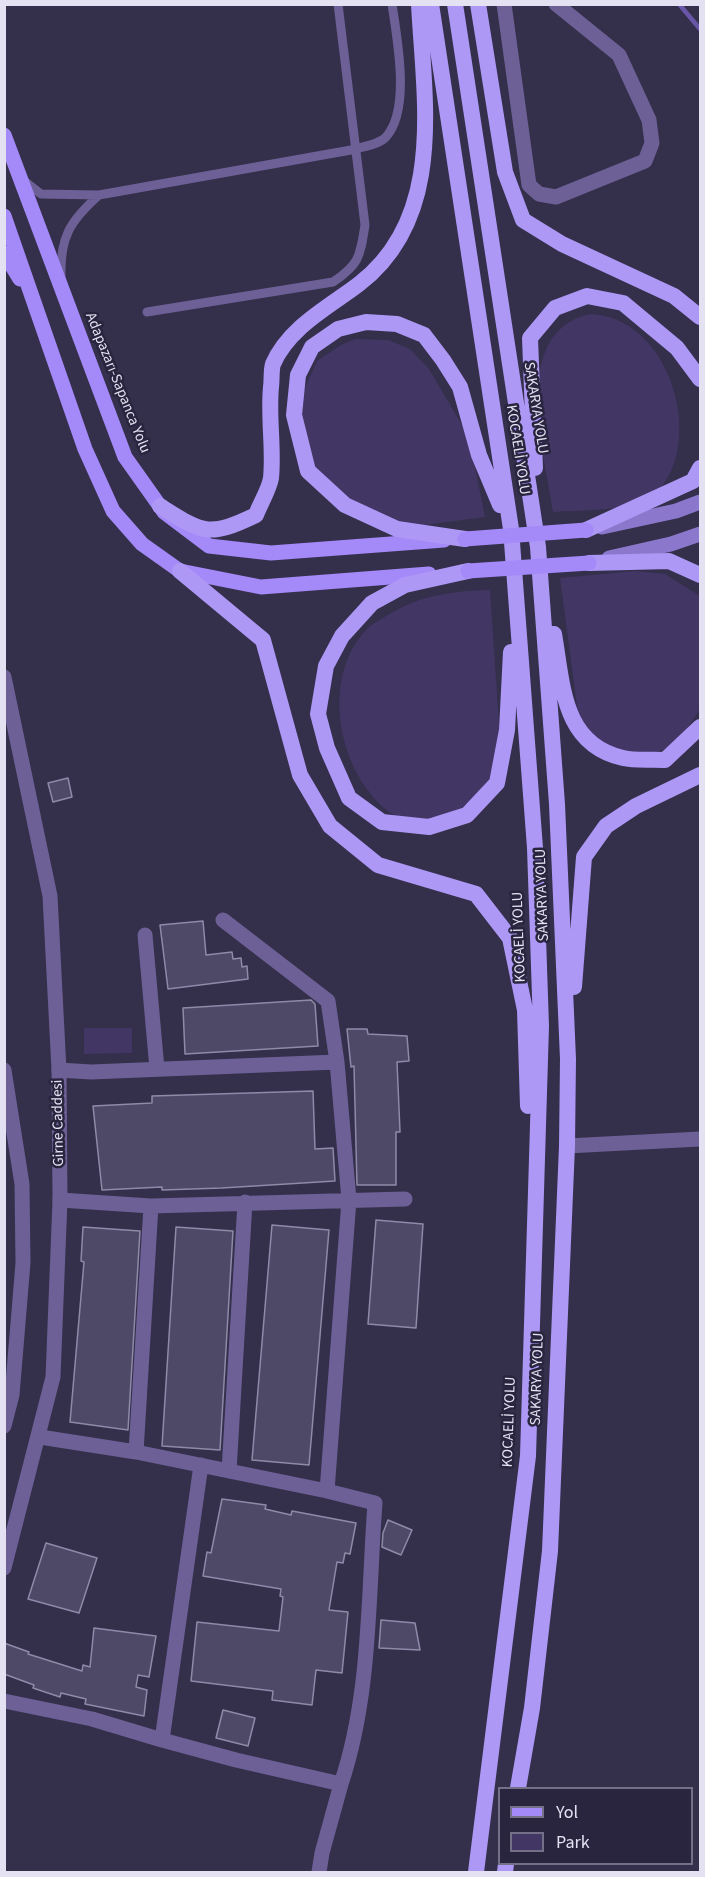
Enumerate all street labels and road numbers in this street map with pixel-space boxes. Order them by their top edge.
street label: Adapazarı-Sapanca Yolu [81,310,153,456]
street label: SAKARYA YOLU [519,361,551,455]
street label: KOCAELİ YOLU [501,404,533,496]
street label: SAKARYA YOLU [532,848,554,942]
street label: KOCAELİ YOLU [509,891,531,983]
street label: Girne Caddesi [49,1079,69,1167]
street label: SAKARYA YOLU [527,1332,549,1426]
street label: KOCAELİ YOLU [499,1376,521,1468]

